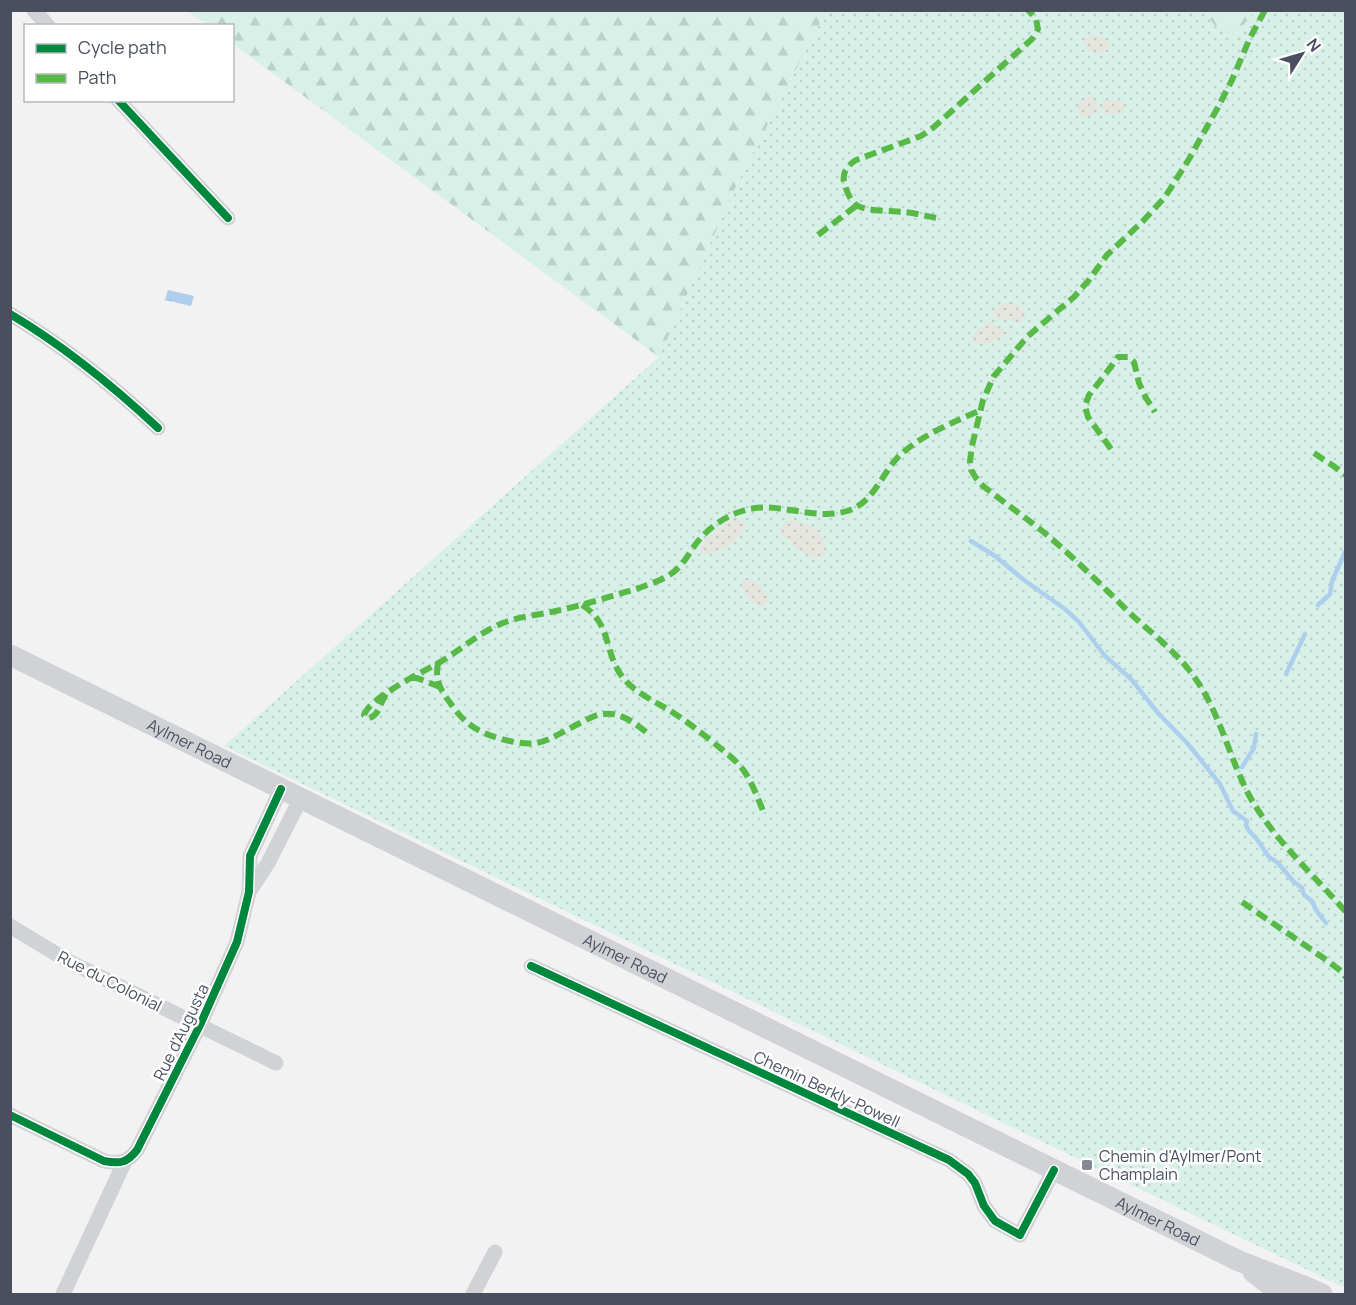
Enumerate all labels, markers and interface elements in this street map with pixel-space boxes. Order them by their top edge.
legend [24,24,234,102]
north arrow [1272,24,1332,84]
text: N [1302,34,1326,56]
text: Cycle path [78,35,167,59]
text: Path [78,65,116,89]
street label: Aylmer Road [144,713,235,774]
street label: Aylmer Road [579,928,671,988]
street label: Rue du Colonial [54,945,166,1017]
street label: Rue d'Augusta [148,980,214,1084]
street label: Chemin Berkly-Powell [750,1045,904,1133]
place label: Chemin d'Aylmer/Pont Champlain [1099,1145,1261,1185]
marker: Chemin d'Aylmer/Pont Champlain [1080,1158,1094,1172]
street label: Aylmer Road [1112,1191,1204,1251]

